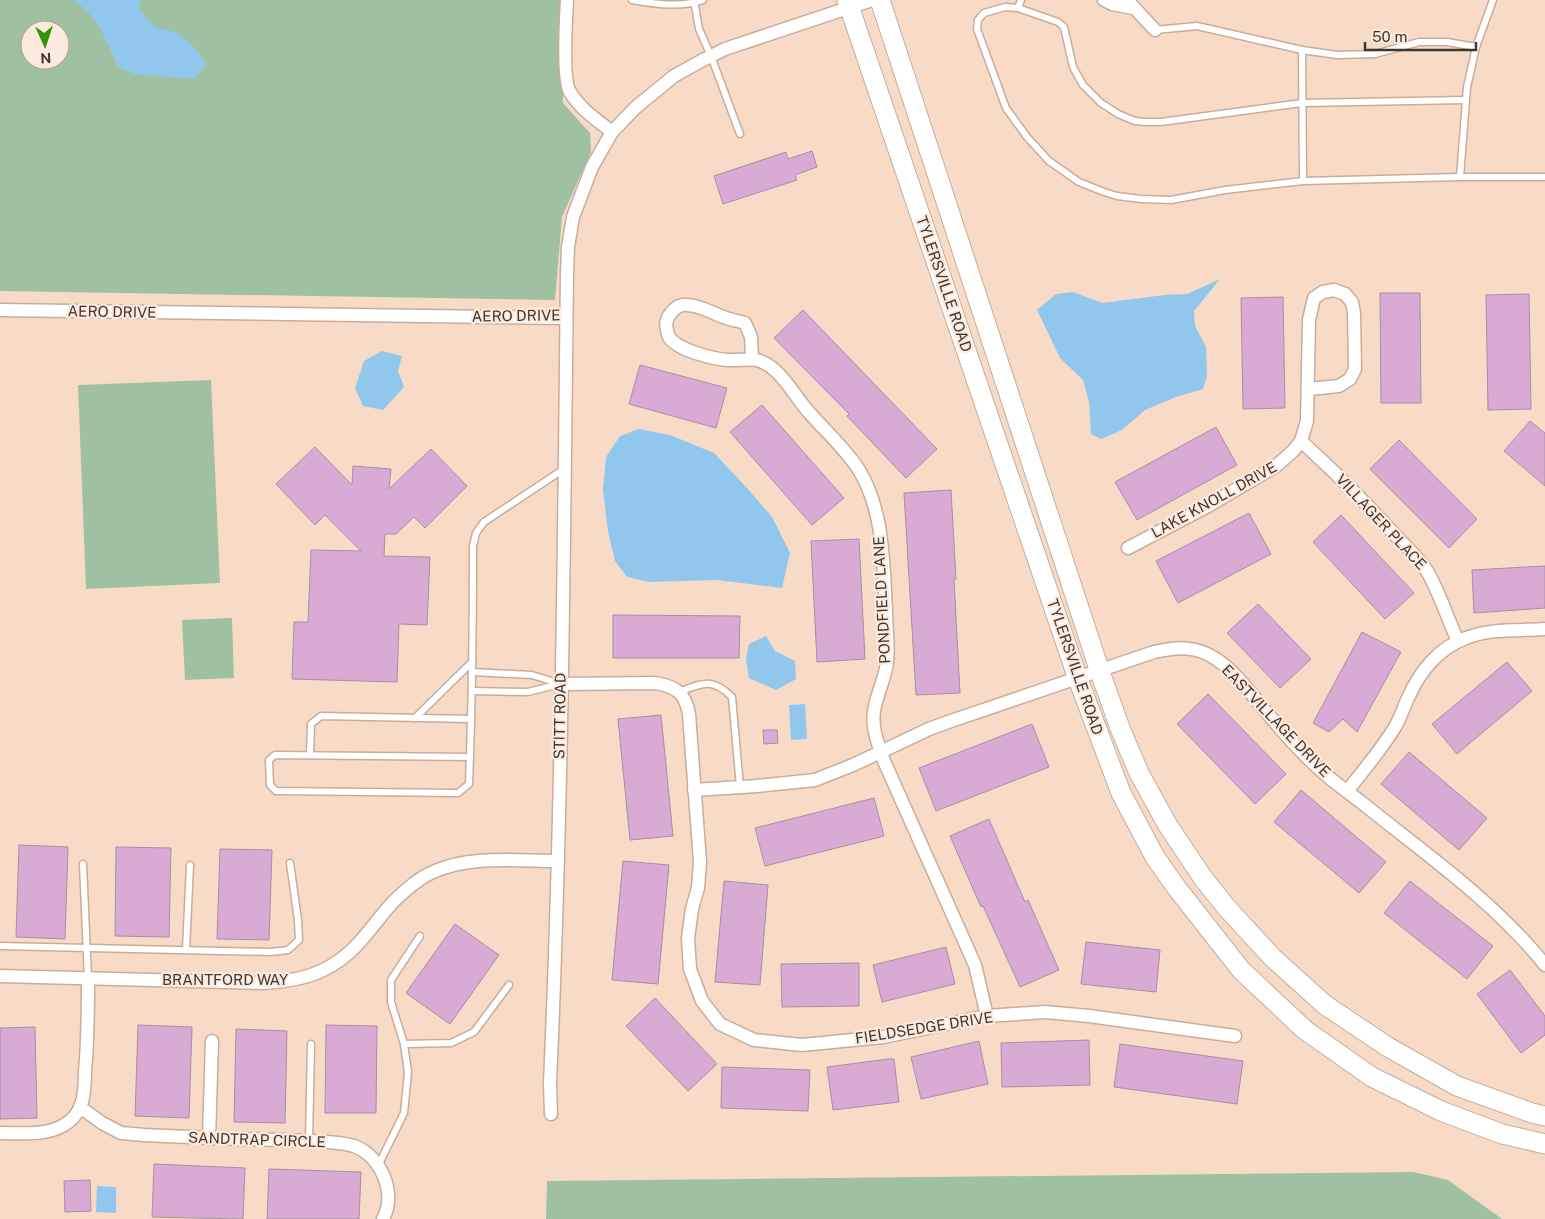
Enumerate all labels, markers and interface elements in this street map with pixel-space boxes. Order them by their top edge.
north arrow [20,20,70,70]
scale bar [1365,20,1476,52]
text: 50 m [1372,28,1407,45]
text: N [40,50,52,66]
street label: TYLERSVILLE ROAD [913,214,976,354]
street label: AERO DRIVE [67,302,157,321]
street label: AERO DRIVE [471,306,561,325]
street label: LAKE KNOLL DRIVE [1148,458,1279,541]
street label: VILLAGER PLACE [1333,470,1430,573]
street label: PONDFIELD LANE [870,536,893,664]
street label: TYLERSVILLE ROAD [1044,597,1107,737]
street label: EASTVILLAGE DRIVE [1218,661,1334,780]
street label: STITT ROAD [550,673,569,759]
street label: BRANTFORD WAY [162,971,288,988]
street label: FIELDSEDGE DRIVE [854,1008,994,1047]
street label: SANDTRAP CIRCLE [188,1129,326,1150]

